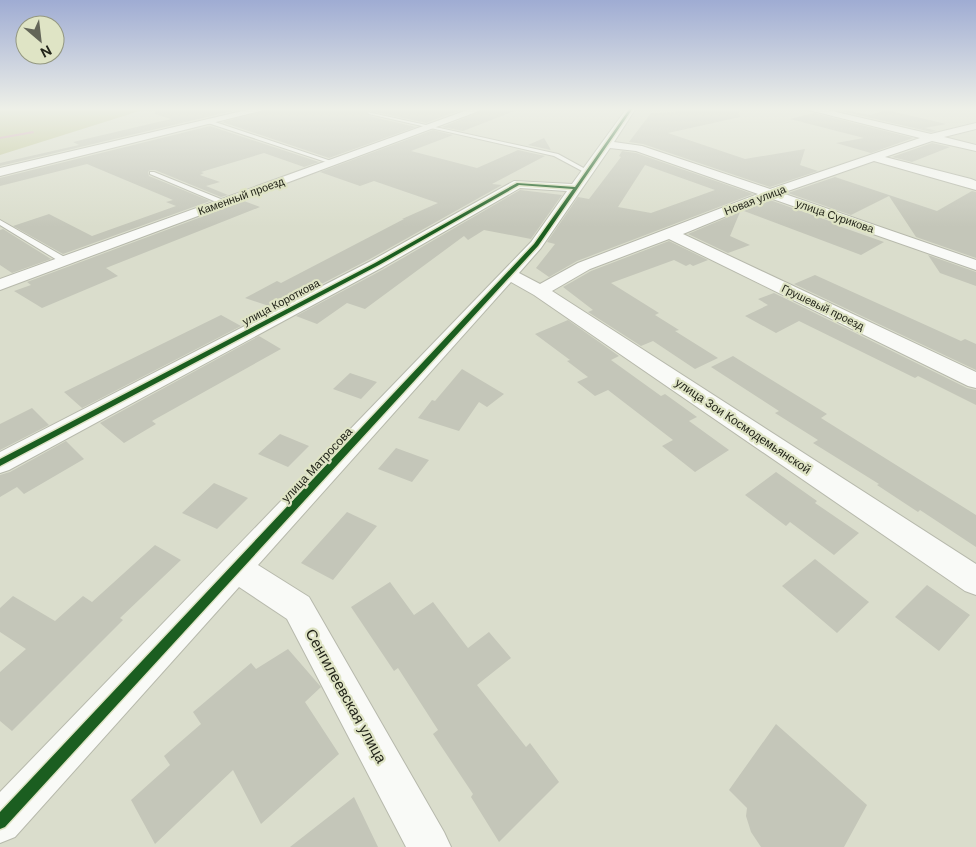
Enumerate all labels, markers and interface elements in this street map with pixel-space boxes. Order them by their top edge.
north arrow [15,15,65,65]
text: N [37,41,55,62]
street label: Каменный проезд [196,174,287,218]
street label: Новая улица [722,181,789,218]
street label: улица Сурикова [794,196,877,236]
street label: улица Короткова [240,275,323,328]
street label: Грушевый проезд [780,281,867,333]
street label: улица Зои Космодемьянской [672,375,814,477]
street label: улица Матросова [278,424,356,506]
street label: Сенгилеевская улица [301,625,392,767]

